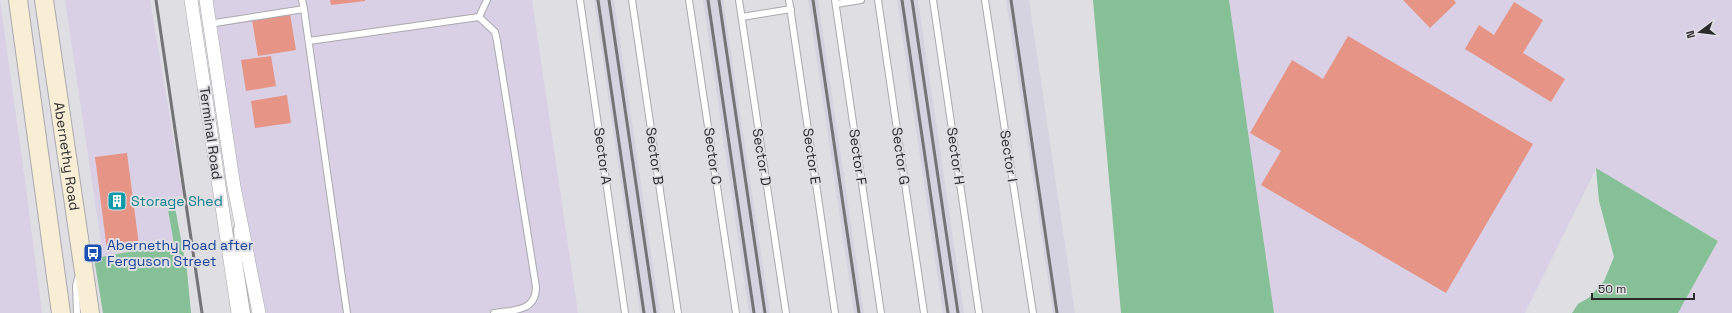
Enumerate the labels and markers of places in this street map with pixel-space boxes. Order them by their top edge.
building icon: Storage Shed [106,190,128,212]
place label: Storage Shed [131,192,223,210]
place label: Abernethy Road after Ferguson Street [107,236,253,270]
bus stop icon: Abernethy Road after Ferguson Street [82,242,104,264]

